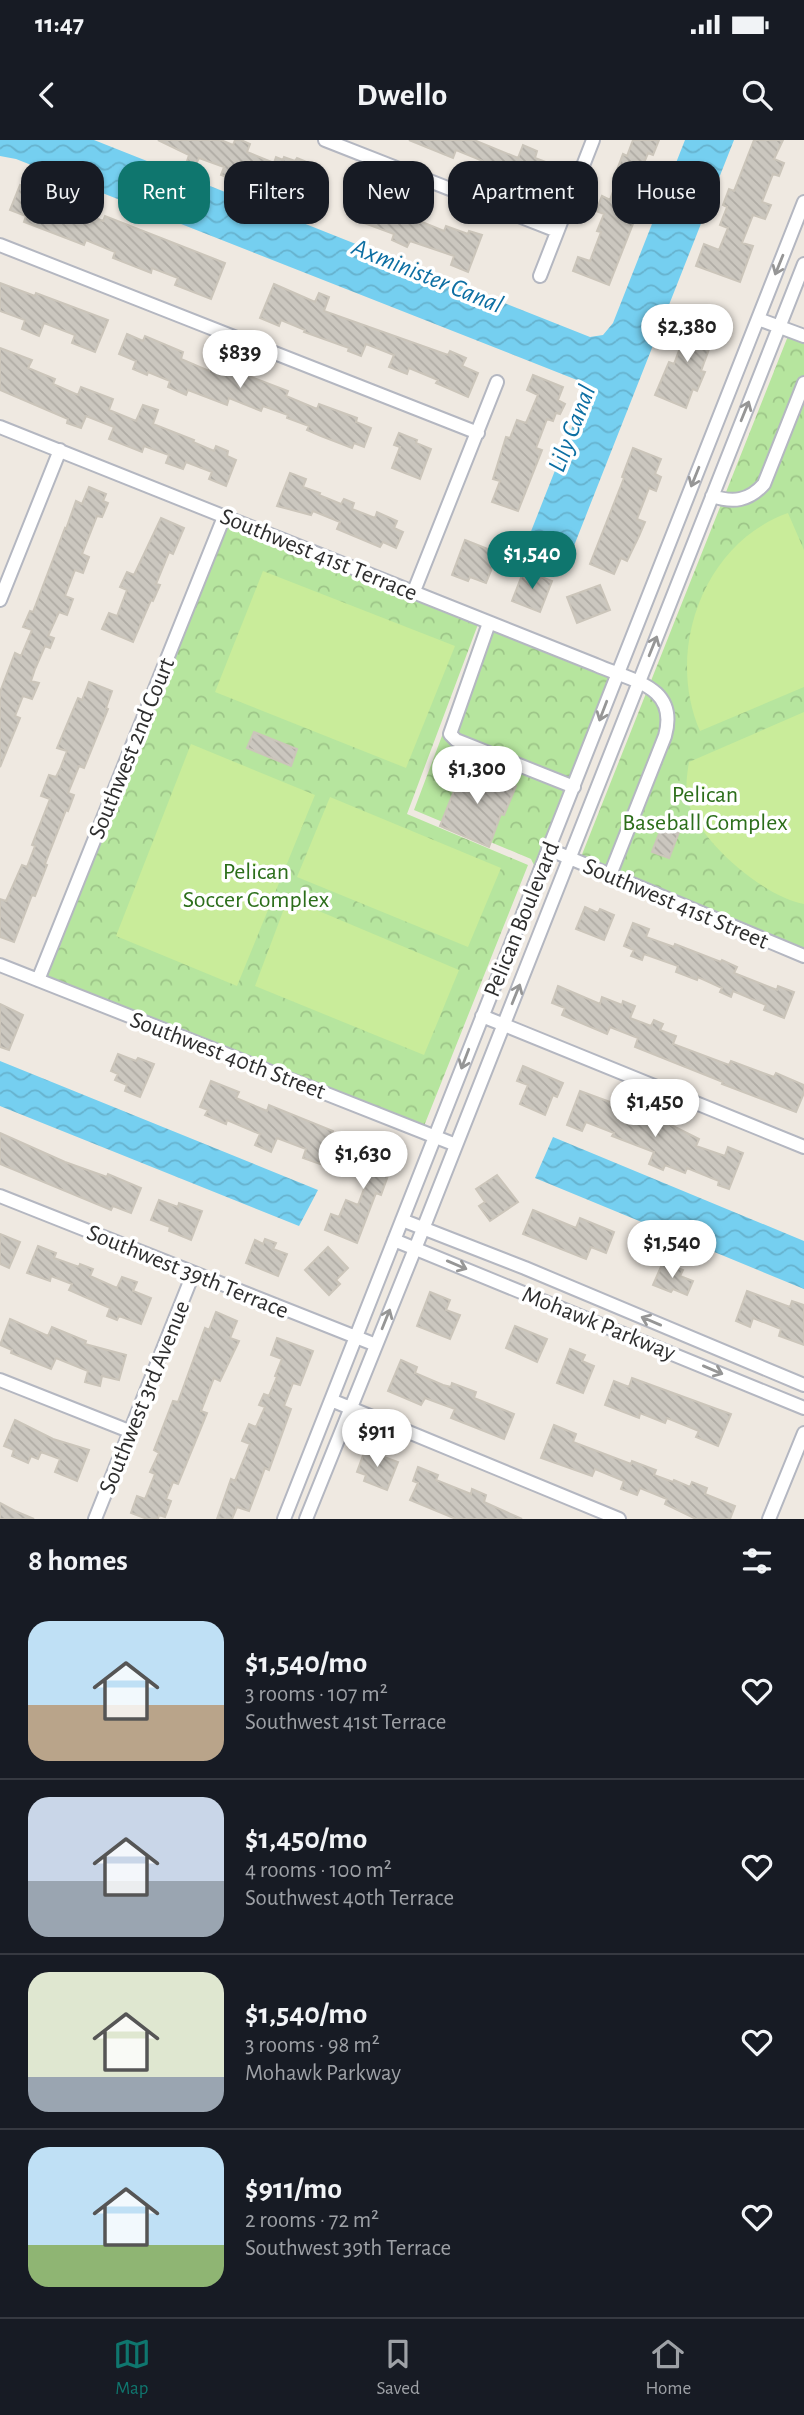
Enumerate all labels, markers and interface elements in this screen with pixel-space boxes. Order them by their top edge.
text: 11:47 [35,11,84,37]
icon: back [28,76,66,114]
icon: search [738,76,776,114]
text: Dwello [357,79,447,111]
chip: Buy [21,161,104,224]
chip: Rent [118,161,210,224]
chip: Filters [224,161,329,224]
chip: New [343,161,434,224]
chip: Apartment [448,161,598,224]
chip: House [612,161,720,224]
water label: Axminister Canal [348,233,507,318]
one-way arrow [771,254,784,276]
pin: $2,380 [630,304,744,364]
text: $2,380 [657,315,717,338]
pin: $839 [199,330,281,390]
text: $839 [219,341,261,364]
water label: Lily Canal [544,381,600,475]
one-way arrow [740,401,753,423]
one-way arrow [688,466,701,487]
street label: Southwest 41st Terrace [217,504,421,605]
pin: $1,540 [475,532,589,591]
text: $1,540 [503,542,561,565]
one-way arrow [647,635,660,657]
street label: Southwest 2nd Court [85,654,179,842]
one-way arrow [596,700,608,722]
pin: $1,300 [420,746,534,806]
text: $1,300 [448,757,506,780]
park label: Pelican Baseball Complex [622,783,788,835]
street label: Pelican Boulevard [480,838,564,1000]
street label: Southwest 41st Street [579,854,772,954]
park label: Pelican Soccer Complex [183,860,330,912]
one-way arrow [510,984,523,1005]
street label: Southwest 40th Street [127,1008,329,1104]
one-way arrow [458,1048,471,1070]
pin: $1,450 [598,1080,712,1139]
text: $1,450 [626,1090,684,1113]
pin: $1,630 [306,1132,420,1191]
text: $1,630 [335,1142,391,1165]
pin: $1,540 [615,1220,729,1280]
street label: Southwest 39th Terrace [83,1221,292,1323]
text: $1,540 [643,1231,701,1254]
one-way arrow [446,1260,468,1273]
street label: Mohawk Parkway [519,1282,679,1366]
street label: Southwest 3rd Avenue [95,1297,195,1497]
one-way arrow [381,1309,394,1331]
one-way arrow [640,1313,662,1326]
one-way arrow [702,1365,723,1378]
pin: $911 [336,1410,418,1469]
text: $911 [358,1420,396,1443]
icon: filters [738,1542,776,1580]
text: 8 homes [28,1546,128,1576]
text: $1,540/mo [245,1648,367,1678]
icon: home [84,1649,168,1733]
icon: heart [738,1672,776,1710]
text: 3 rooms · 107 m² [245,1683,388,1706]
text: Southwest 41st Terrace [245,1711,446,1734]
text: $1,450/mo [245,1824,367,1854]
icon: home [84,1825,168,1909]
icon: heart [738,1848,776,1886]
text: 4 rooms · 100 m² [245,1859,392,1882]
text: Southwest 40th Terrace [245,1887,454,1910]
text: $1,540/mo [245,1999,367,2029]
icon: home [84,2000,168,2084]
icon: heart [738,2023,776,2061]
text: 3 rooms · 98 m² [245,2034,380,2057]
text: Mohawk Parkway [245,2062,401,2085]
text: $911/mo [245,2174,342,2204]
icon: home [84,2175,168,2259]
icon: heart [738,2198,776,2236]
text: 2 rooms · 72 m² [245,2209,379,2232]
text: Southwest 39th Terrace [245,2237,451,2260]
tab: Map [113,2335,151,2400]
tab: Saved [376,2335,420,2400]
tab: Home [645,2335,691,2400]

